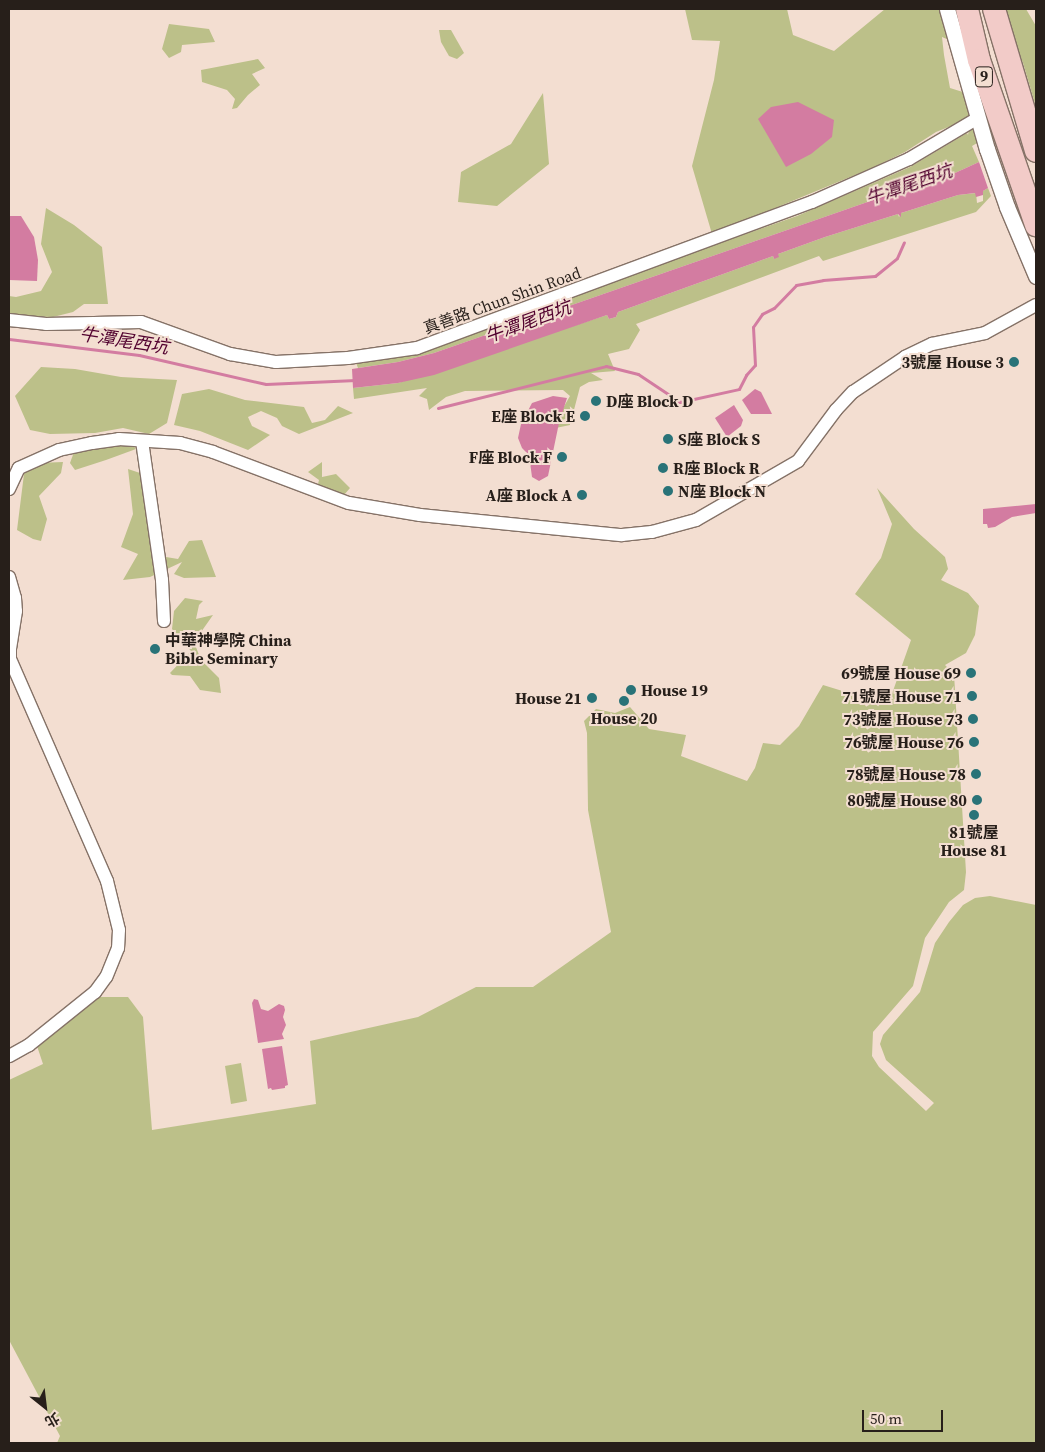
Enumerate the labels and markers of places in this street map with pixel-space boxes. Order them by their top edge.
place label: 3號屋 House 3 [902,352,1004,372]
marker: 3號屋 House 3 [1008,356,1020,368]
place label: D座 Block D [606,391,693,411]
marker: D座 Block D [590,395,602,407]
place label: E座 Block E [491,406,575,426]
marker: E座 Block E [579,410,591,422]
place label: S座 Block S [678,429,760,449]
marker: S座 Block S [662,433,674,445]
place label: F座 Block F [469,447,552,467]
marker: F座 Block F [556,451,568,463]
place label: R座 Block R [673,458,760,478]
marker: R座 Block R [657,462,669,474]
place label: N座 Block N [678,481,766,501]
place label: A座 Block A [486,485,572,505]
marker: N座 Block N [662,485,674,497]
marker: A座 Block A [576,489,588,501]
place label: 中華神學院 China Bible Seminary [165,630,292,668]
marker: 中華神學院 China Bible Seminary [149,643,161,655]
place label: 69號屋 House 69 [841,663,961,683]
marker: 69號屋 House 69 [965,667,977,679]
place label: House 19 [641,680,708,700]
marker: House 19 [625,684,637,696]
place label: 71號屋 House 71 [842,686,962,706]
place label: House 21 [515,688,582,708]
marker: 71號屋 House 71 [966,690,978,702]
marker: House 21 [586,692,598,704]
marker: House 20 [618,695,630,707]
place label: House 20 [591,708,657,728]
place label: 73號屋 House 73 [843,709,963,729]
marker: 73號屋 House 73 [967,713,979,725]
place label: 76號屋 House 76 [844,732,964,752]
marker: 76號屋 House 76 [968,736,980,748]
place label: 78號屋 House 78 [846,764,966,784]
marker: 78號屋 House 78 [970,768,982,780]
place label: 80號屋 House 80 [847,790,967,810]
marker: 80號屋 House 80 [971,794,983,806]
marker: 81號屋 House 81 [968,809,980,821]
place label: 81號屋 House 81 [941,822,1007,860]

